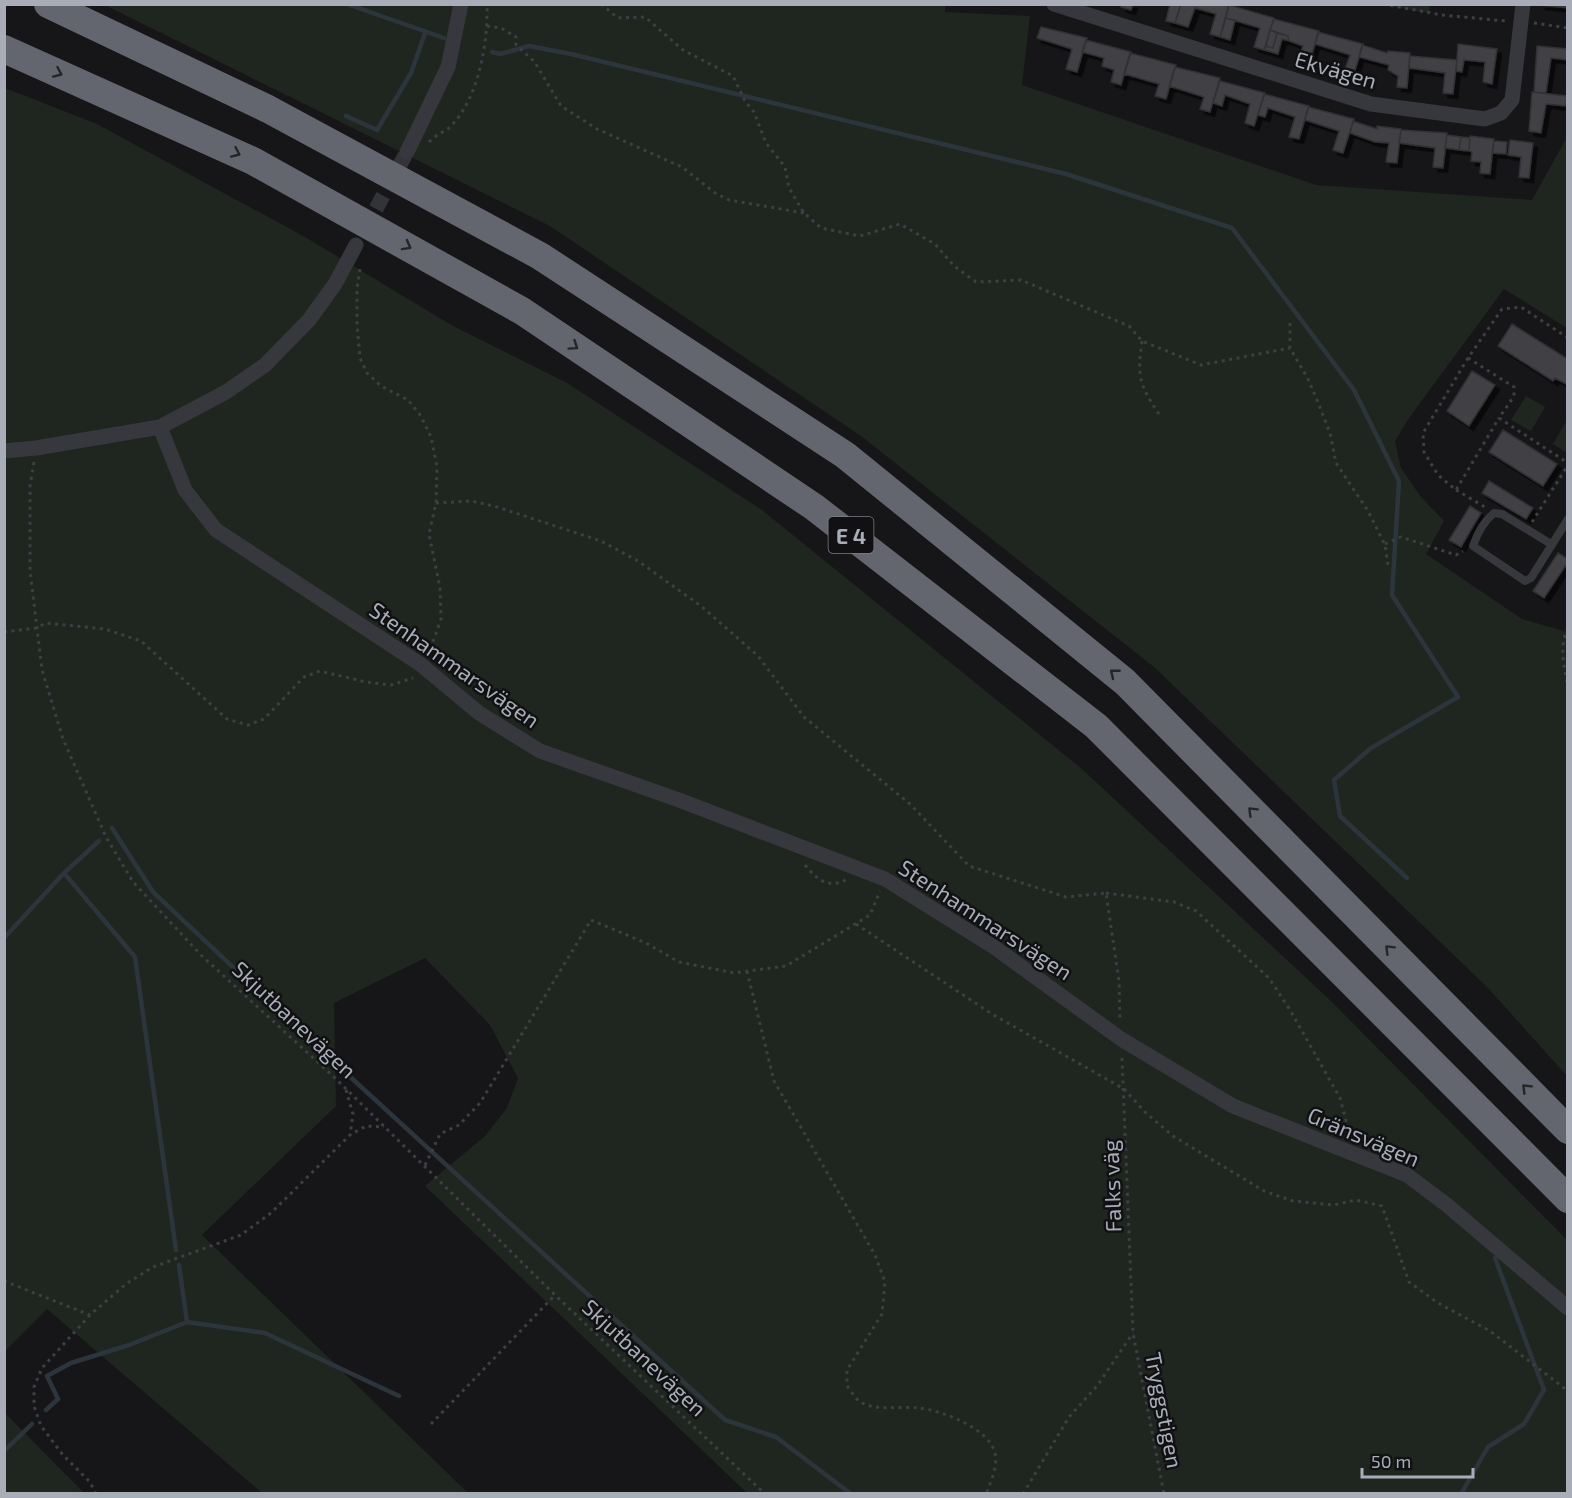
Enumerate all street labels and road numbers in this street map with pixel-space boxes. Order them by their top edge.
street label: Ekvägen [1292,45,1380,93]
road number: E 4 [828,517,874,553]
street label: Stenhammarsvägen [365,596,545,732]
street label: Stenhammarsvägen [895,853,1077,985]
street label: Skjutbanevägen [227,955,362,1084]
street label: Gränsvägen [1304,1101,1424,1171]
street label: Falks väg [1096,1139,1126,1233]
street label: Skjutbanevägen [577,1293,712,1422]
street label: Tryggstigen [1141,1350,1189,1470]

